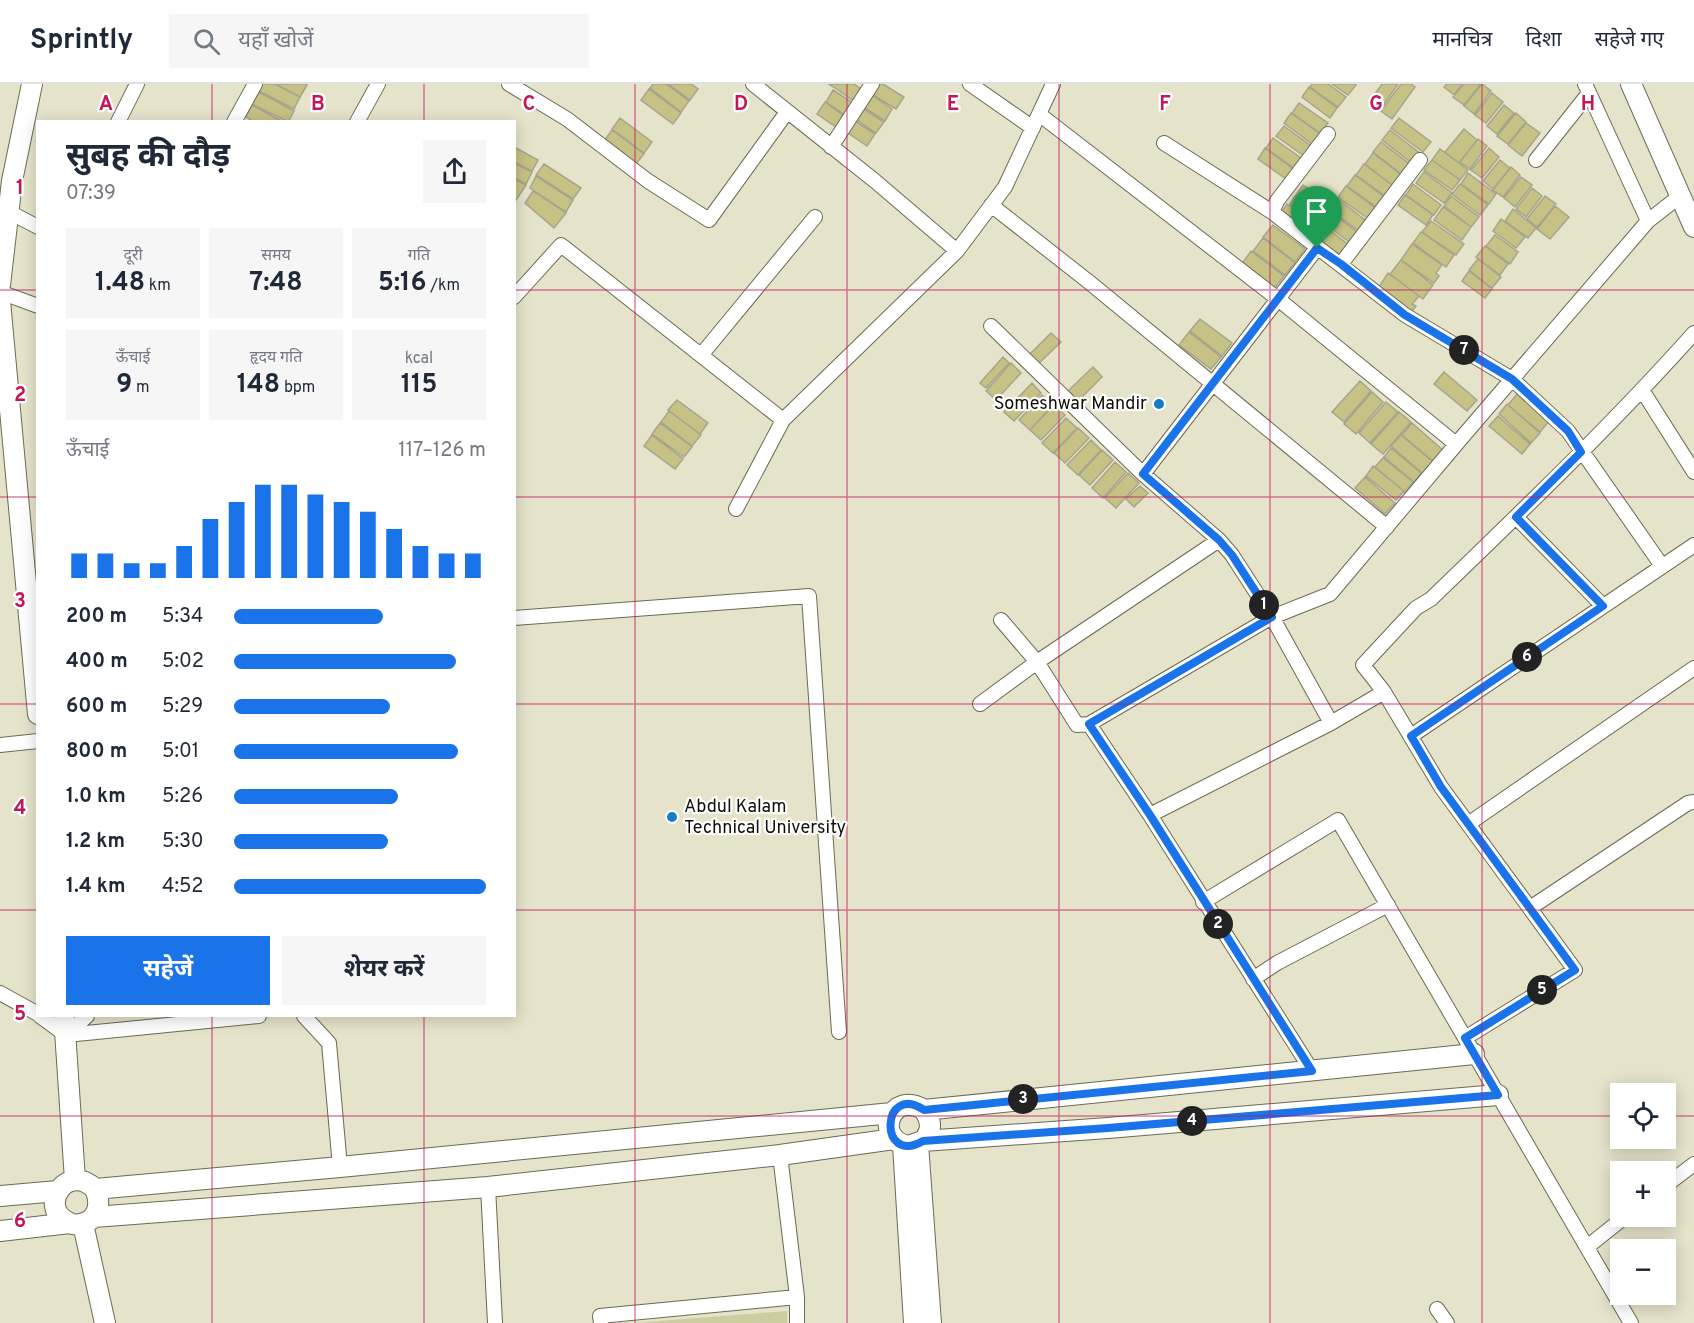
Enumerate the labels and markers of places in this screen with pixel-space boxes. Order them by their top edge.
pin [1291,186,1342,248]
pin: 7 [1449,335,1479,365]
place label: Someshwar Mandir [994,393,1147,416]
marker: Someshwar Mandir [1152,397,1166,411]
pin: 1 [1249,590,1279,620]
pin: 6 [1512,642,1542,672]
place label: Abdul Kalam Technical University [684,796,846,840]
marker: Abdul Kalam Technical University [665,810,679,824]
pin: 2 [1203,909,1233,939]
pin: 5 [1527,975,1557,1005]
pin: 3 [1008,1084,1038,1114]
pin: 4 [1177,1106,1207,1136]

